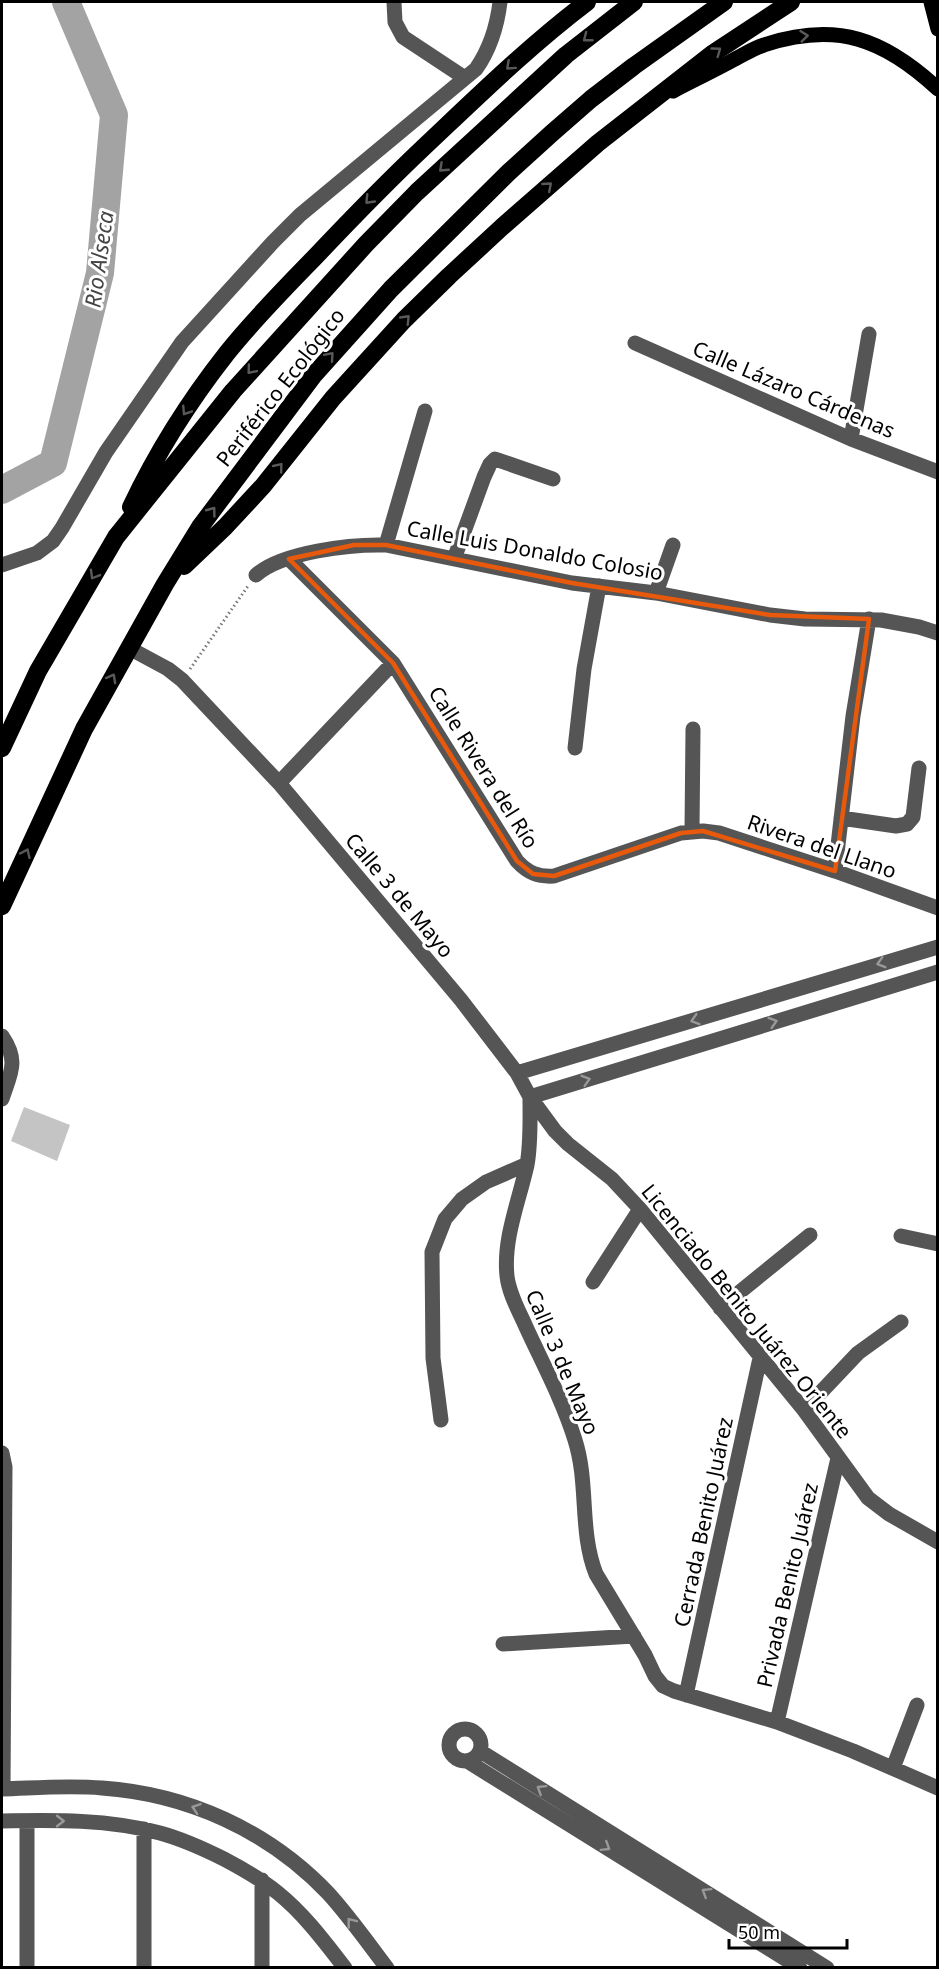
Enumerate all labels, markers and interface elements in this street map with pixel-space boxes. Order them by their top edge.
one-way arrow [583,30,594,41]
one-way arrow [799,30,808,43]
one-way arrow [710,47,721,58]
one-way arrow [506,59,517,70]
one-way arrow [439,161,449,172]
one-way arrow [542,182,552,193]
one-way arrow [365,193,376,204]
water label: Rio Alseca [76,208,120,309]
street label: Periférico Ecológico [209,302,351,472]
one-way arrow [398,315,409,326]
street label: Calle Lázaro Cárdenas [689,334,899,444]
one-way arrow [323,352,334,363]
one-way arrow [247,363,258,374]
one-way arrow [182,404,193,415]
one-way arrow [271,462,282,473]
one-way arrow [205,507,216,518]
street label: Calle Luis Donaldo Colosio [405,514,665,586]
one-way arrow [90,569,102,579]
one-way arrow [105,674,116,685]
street label: Calle Rivera del Río [423,680,545,854]
street label: Rivera del Llano [744,807,900,885]
street label: Calle 3 de Mayo [339,827,461,963]
one-way arrow [19,849,31,860]
one-way arrow [876,956,887,968]
one-way arrow [690,1013,701,1025]
one-way arrow [767,1017,778,1029]
one-way arrow [580,1074,591,1087]
street label: Licenciado Benito Juárez Oriente [636,1178,858,1444]
street label: Calle 3 de Mayo [520,1285,606,1439]
street label: Cerrada Benito Juárez [667,1414,739,1630]
street label: Privada Benito Juárez [750,1480,824,1690]
one-way arrow [537,1785,547,1797]
one-way arrow [191,1803,202,1815]
one-way arrow [55,1815,64,1827]
one-way arrow [600,1840,610,1852]
one-way arrow [702,1888,712,1900]
scale bar [729,1912,848,1950]
one-way arrow [347,1917,358,1928]
text: 50 m [738,1920,780,1944]

